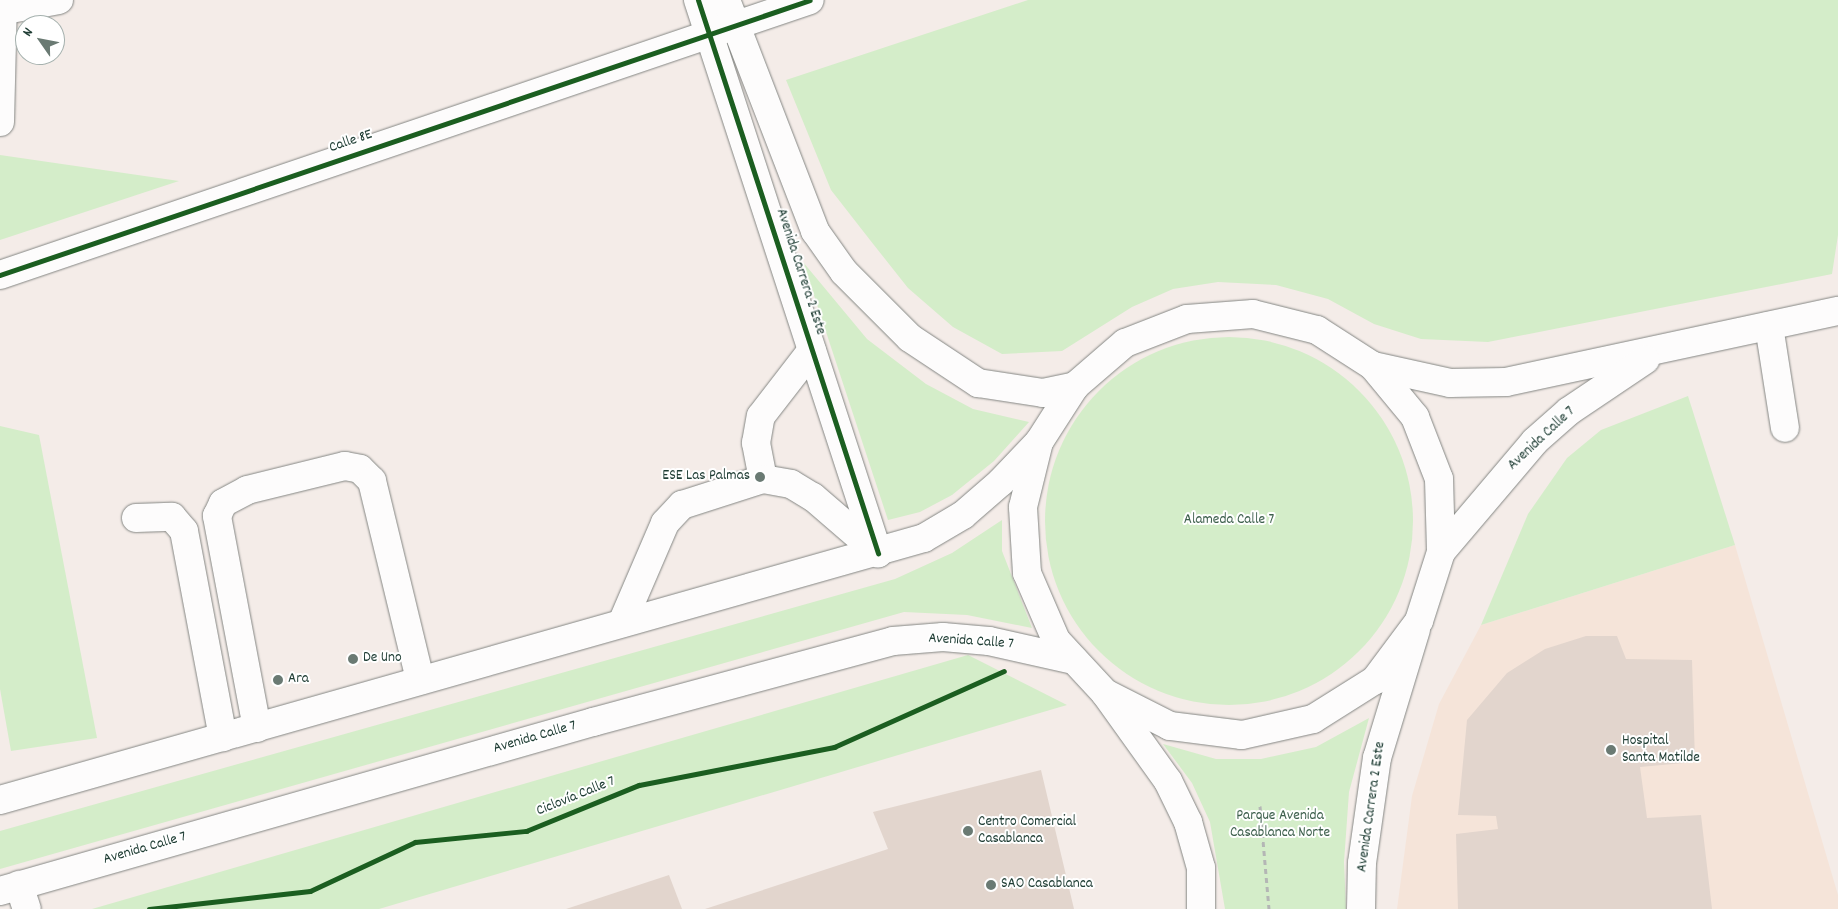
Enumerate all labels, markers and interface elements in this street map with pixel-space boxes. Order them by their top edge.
north arrow [15,15,65,65]
text: N [18,24,39,41]
street label: Calle 8E [327,126,375,158]
street label: Avenida Carrera 2 Este [771,207,829,337]
street label: Avenida Calle 7 [1505,403,1579,475]
place label: ESE Las Palmas [662,468,750,486]
marker: ESE Las Palmas [754,471,766,483]
park label: Alameda Calle 7 [1184,512,1274,530]
street label: Avenida Calle 7 [928,630,1014,654]
place label: De Uno [363,650,402,668]
marker: De Uno [347,653,359,665]
place label: Ara [288,671,309,689]
marker: Ara [272,674,284,686]
street label: Avenida Calle 7 [491,718,579,758]
place label: Hospital Santa Matilde [1622,732,1700,767]
street label: Avenida Carrera 2 Este [1354,741,1390,873]
marker: Hospital Santa Matilde [1604,743,1618,757]
street label: Ciclovía Calle 7 [534,773,618,821]
park label: Parque Avenida Casablanca Norte [1230,807,1330,842]
place label: Centro Comercial Casablanca [978,813,1076,848]
marker: Centro Comercial Casablanca [962,825,974,837]
street label: Avenida Calle 7 [101,829,189,869]
place label: SAO Casablanca [1001,876,1093,894]
marker: SAO Casablanca [985,879,997,891]

